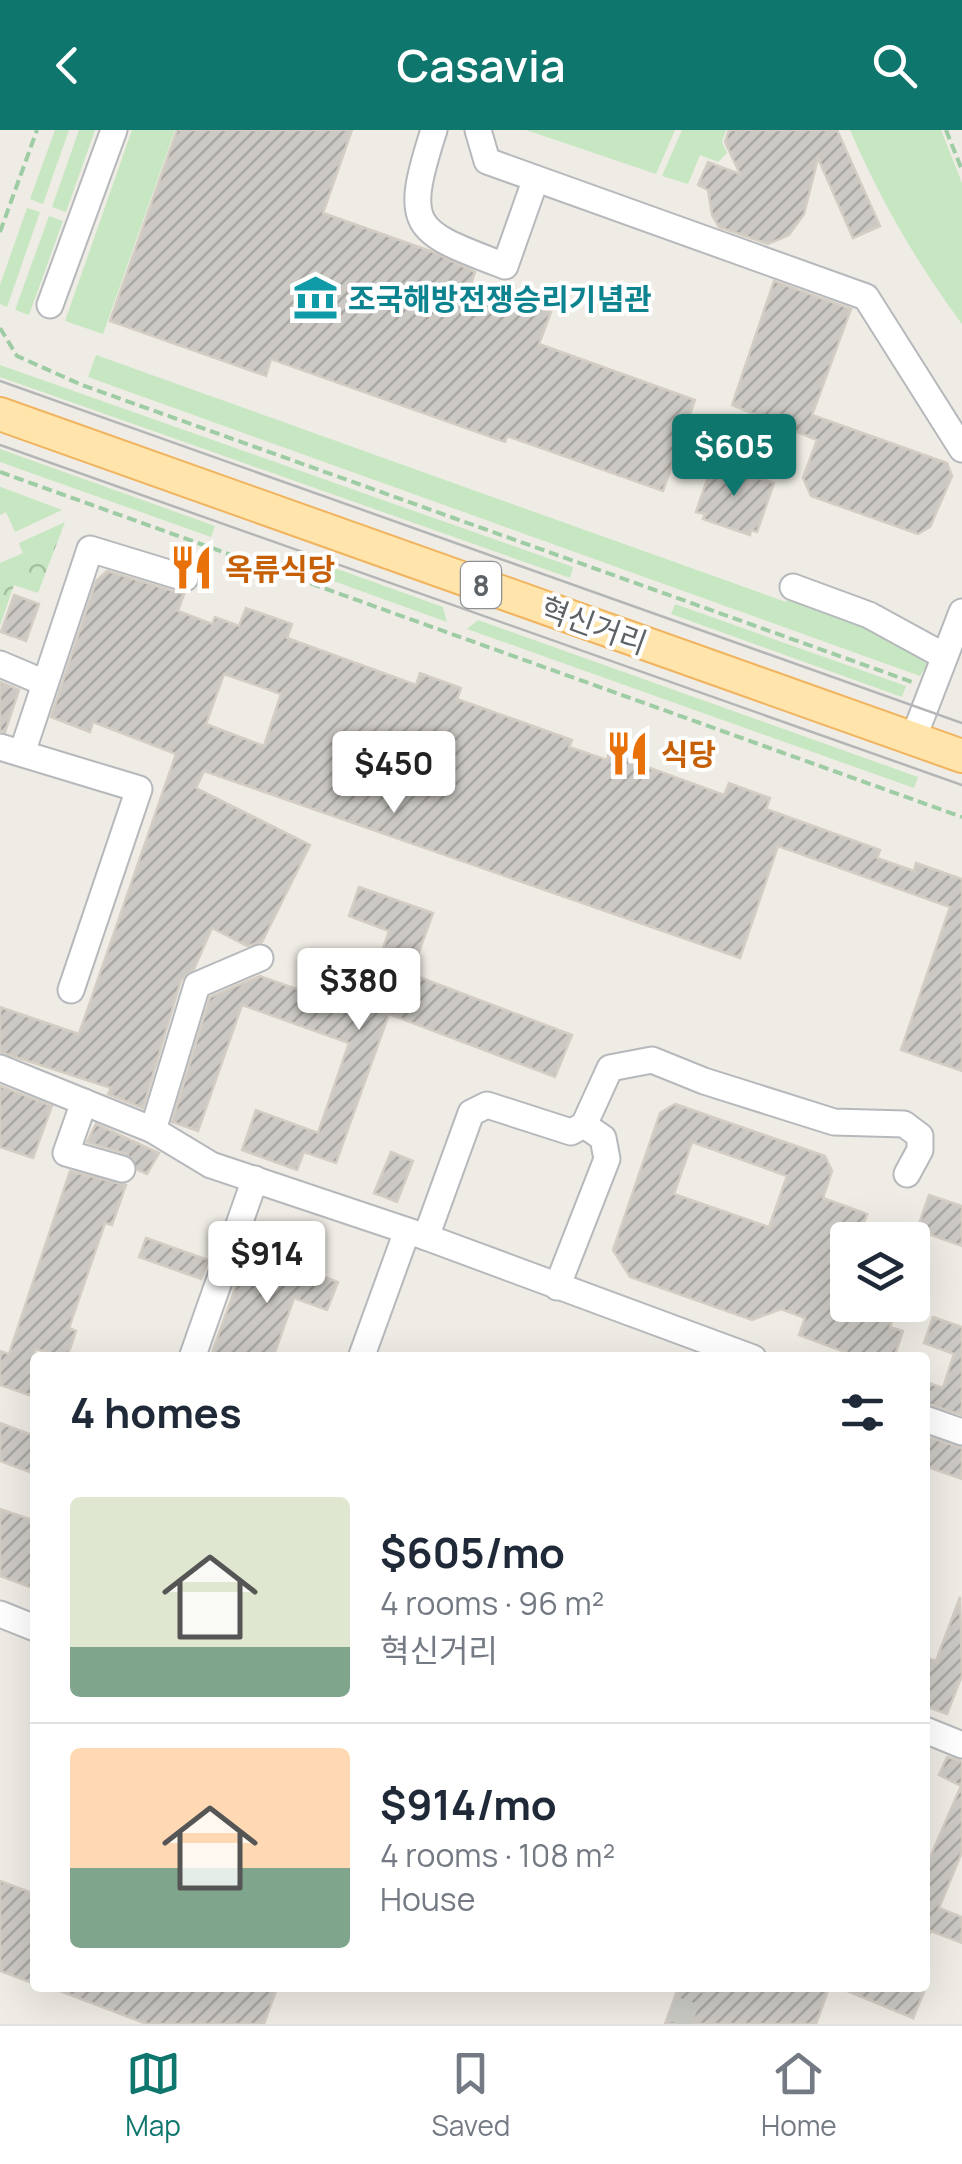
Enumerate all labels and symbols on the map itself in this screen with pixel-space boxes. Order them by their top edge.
museum icon: 조국해방전쟁승리기념관 [291,274,339,322]
place label: 조국해방전쟁승리기념관 [348,278,652,319]
pin: $605 [675,414,793,499]
restaurant icon: 옥류식당 [168,544,216,592]
place label: 옥류식당 [225,548,335,589]
road number: 8 [461,562,501,608]
street label: 혁신거리 [535,587,653,663]
restaurant icon: 식당 [604,729,652,777]
pin: $450 [335,731,453,816]
place label: 식당 [661,733,716,774]
pin: $380 [300,948,418,1033]
pin: $914 [208,1221,326,1306]

